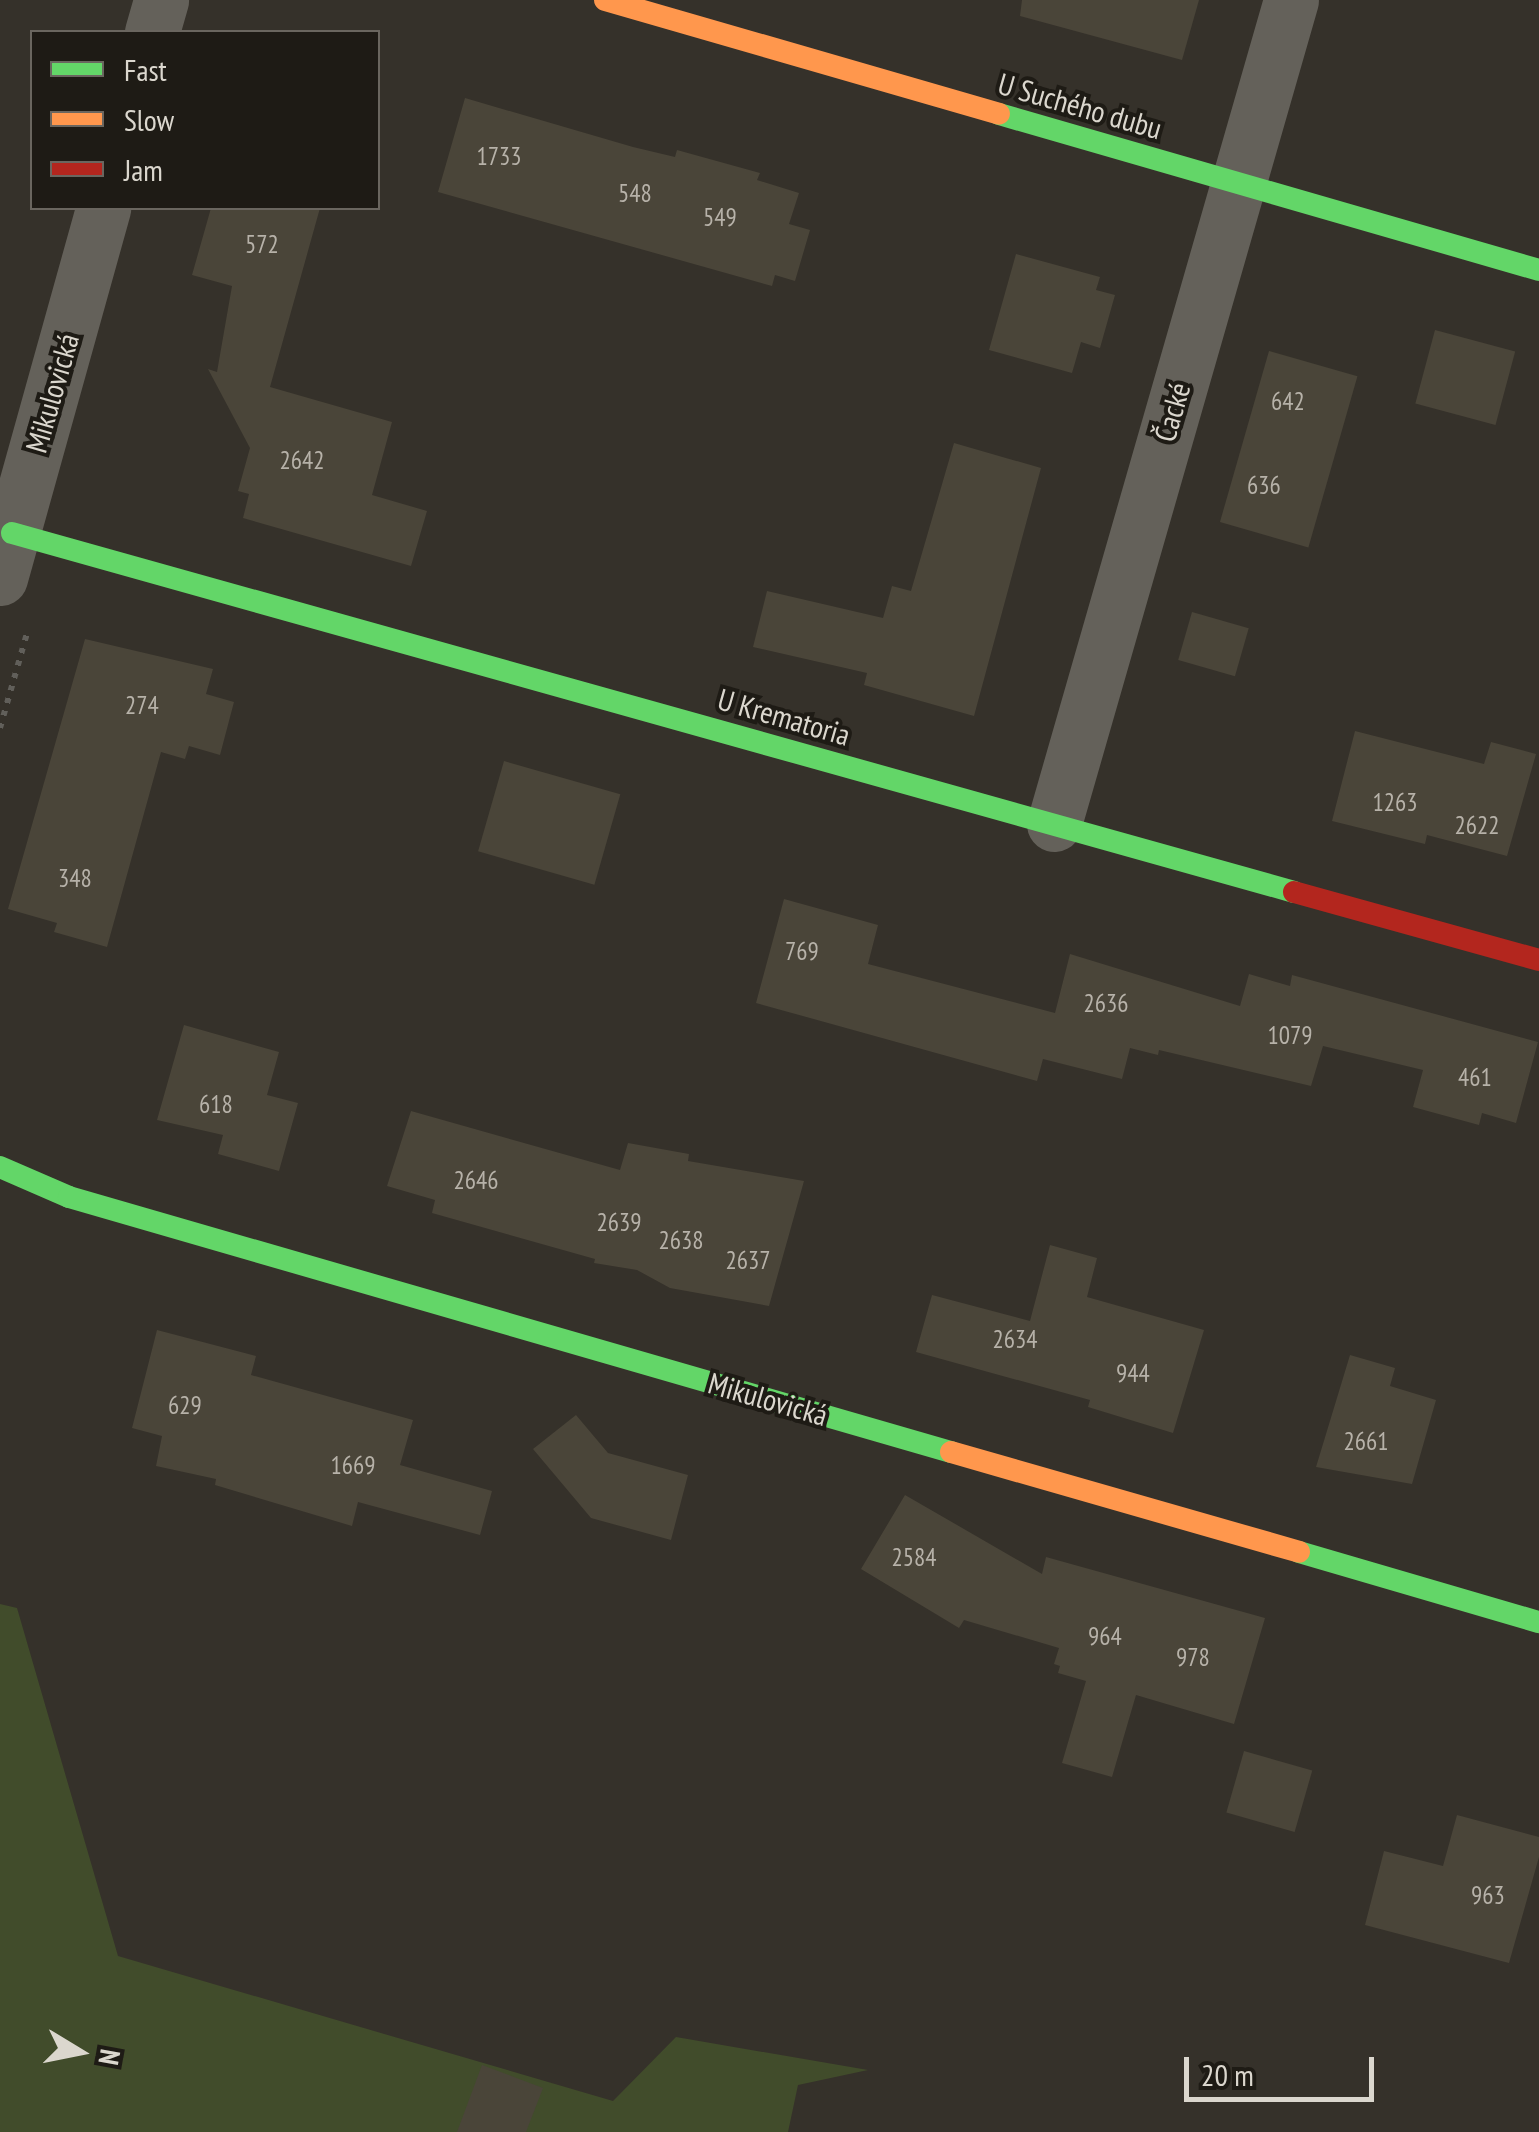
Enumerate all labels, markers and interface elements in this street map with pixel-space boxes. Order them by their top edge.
legend [30,30,380,210]
text: Fast [124,50,167,89]
street label: U Suchého dubu [994,65,1166,147]
text: Slow [124,100,174,139]
house number: 1733 [477,141,521,171]
text: Jam [124,150,163,189]
house number: 548 [618,178,652,208]
house number: 549 [703,202,737,232]
house number: 572 [245,229,279,259]
street label: Mikulovická [18,329,86,457]
street label: Čacké [1146,378,1198,446]
house number: 642 [1271,386,1305,416]
house number: 2642 [280,445,324,475]
house number: 636 [1247,470,1281,500]
street label: U Krematoria [714,681,854,753]
house number: 274 [125,690,159,720]
house number: 1263 [1373,787,1417,817]
house number: 2622 [1455,810,1499,840]
house number: 348 [58,863,92,893]
house number: 769 [785,936,819,966]
house number: 2636 [1084,988,1128,1018]
house number: 1079 [1268,1020,1312,1050]
house number: 461 [1458,1062,1492,1092]
house number: 618 [199,1089,233,1119]
house number: 2646 [454,1165,498,1195]
house number: 2639 [597,1207,641,1237]
house number: 2638 [659,1225,703,1255]
house number: 2637 [726,1245,770,1275]
house number: 2634 [993,1324,1037,1354]
house number: 944 [1116,1358,1150,1388]
street label: Mikulovická [704,1365,832,1433]
house number: 629 [168,1390,202,1420]
house number: 2661 [1344,1426,1388,1456]
house number: 1669 [331,1450,375,1480]
house number: 2584 [892,1542,936,1572]
house number: 964 [1088,1621,1122,1651]
house number: 978 [1176,1642,1210,1672]
house number: 963 [1471,1880,1505,1910]
north arrow [30,2002,130,2102]
scale bar [1189,2037,1379,2099]
text: N [91,2047,130,2068]
text: 20 m [1201,2055,1254,2094]

